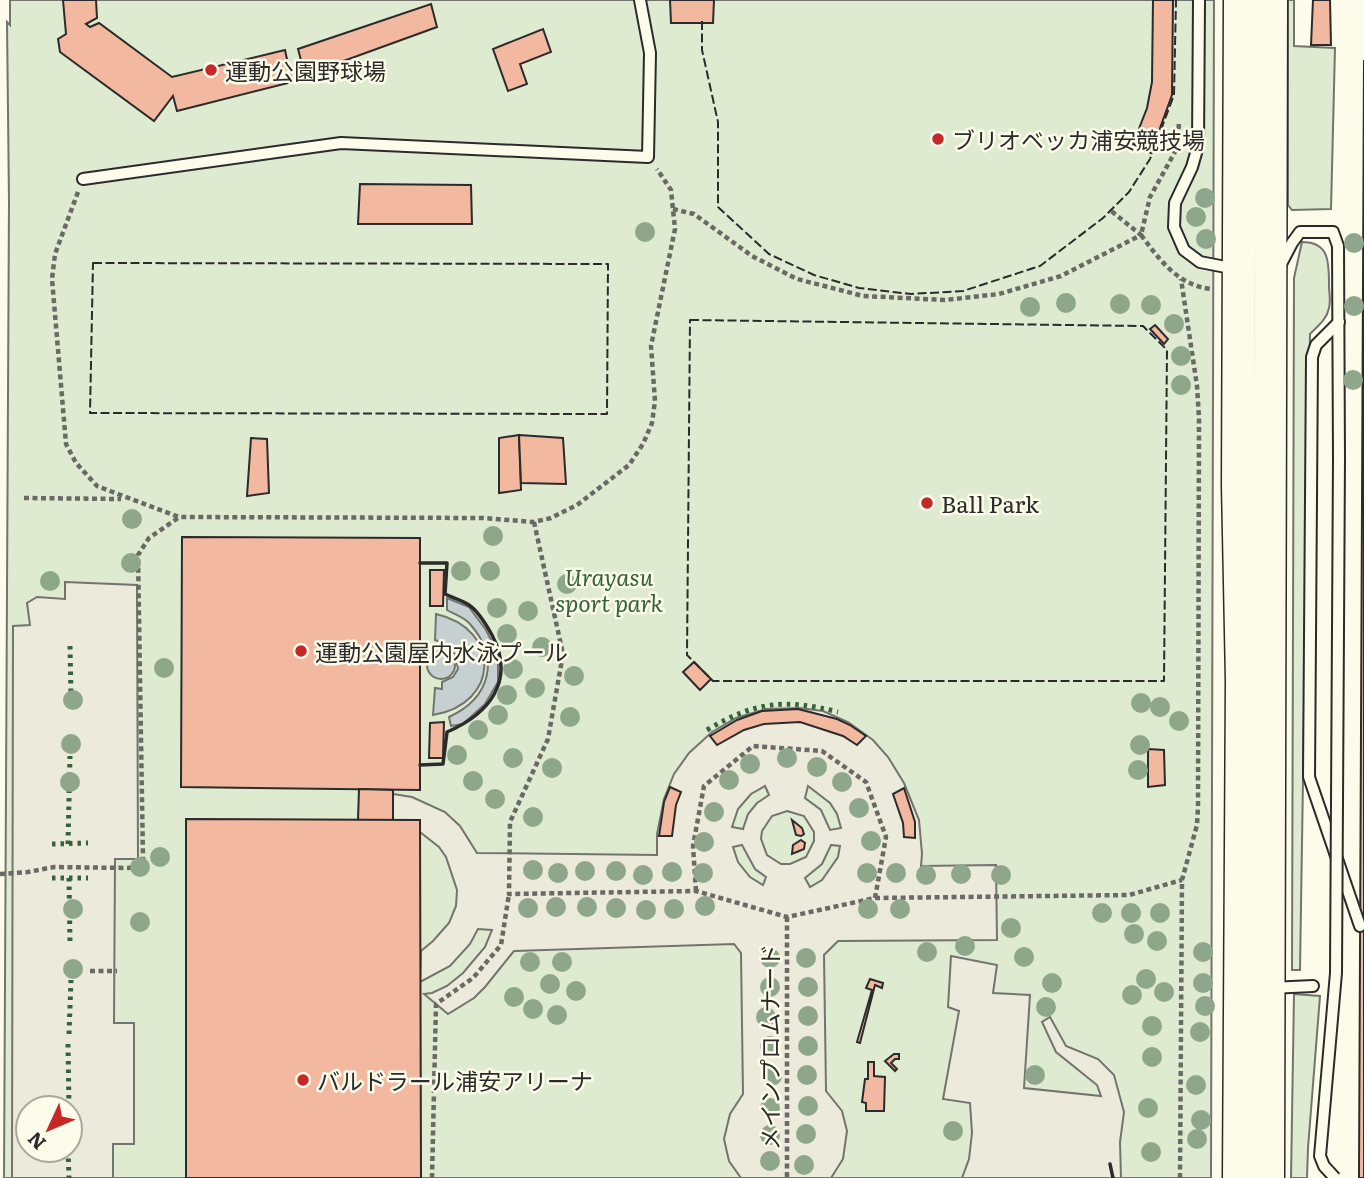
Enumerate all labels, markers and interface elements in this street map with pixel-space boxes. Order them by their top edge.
place label: 運動公園野球場 [225,53,386,87]
marker: 運動公園野球場 [203,62,219,78]
place label: ブリオベッカ浦安競技場 [952,122,1205,156]
marker: ブリオベッカ浦安競技場 [930,131,946,147]
place label: Ball Park [941,486,1040,520]
marker: Ball Park [919,495,935,511]
park label: Urayasu sport park [555,559,663,619]
place label: 運動公園屋内水泳プール [315,634,568,668]
marker: 運動公園屋内水泳プール [293,643,309,659]
street label: メインプロムナード [752,944,786,1150]
place label: バルドラール浦安アリーナ [317,1063,593,1097]
marker: バルドラール浦安アリーナ [295,1072,311,1088]
north arrow [14,1094,84,1164]
text: N [20,1126,52,1157]

